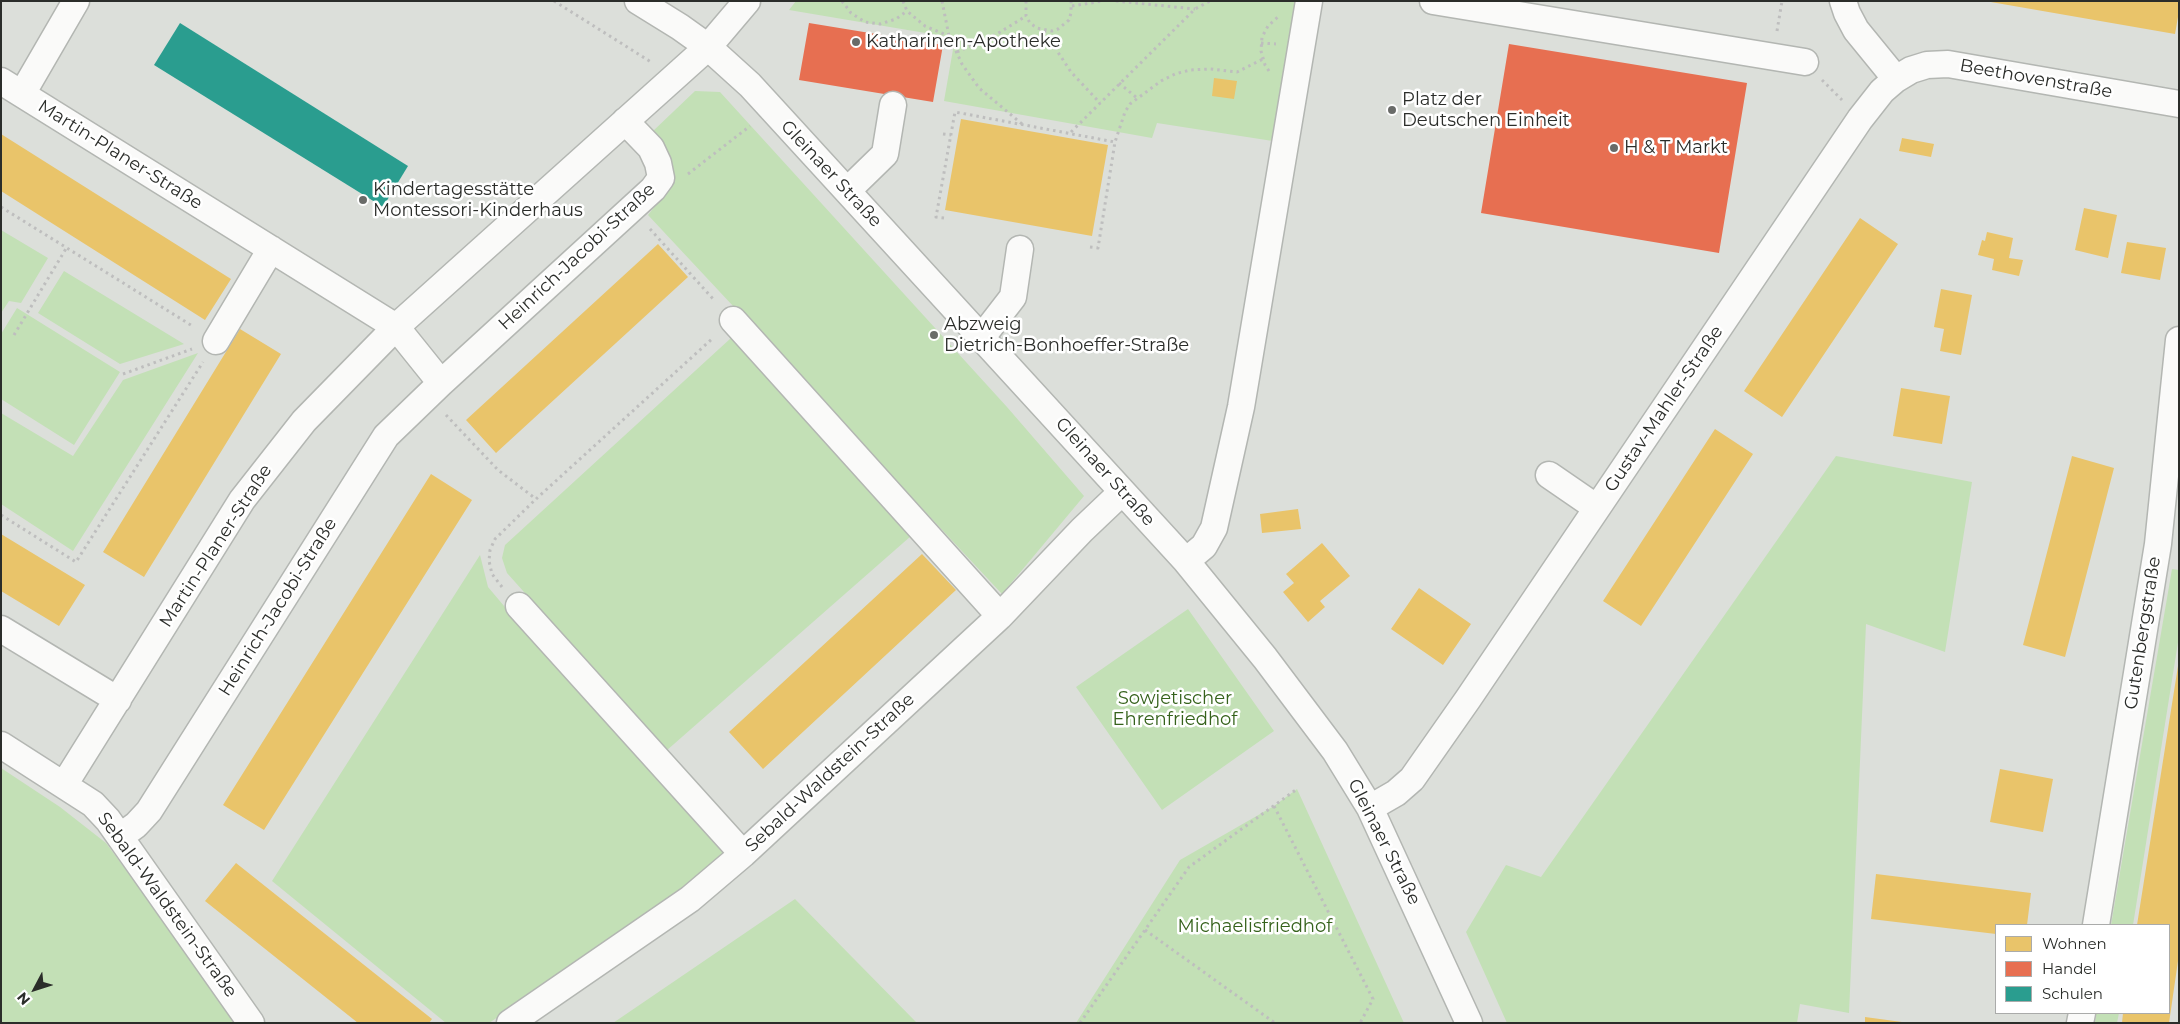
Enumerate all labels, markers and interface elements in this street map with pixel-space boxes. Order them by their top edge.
place label: Katharinen-Apotheke [866,31,1061,53]
marker: Katharinen-Apotheke [850,36,862,48]
street label: Beethovenstraße [1958,55,2114,103]
place label: Platz der Deutschen Einheit [1402,89,1570,132]
street label: Martin-Planer-Straße [34,96,206,214]
marker: Platz der Deutschen Einheit [1386,104,1398,116]
street label: Gleinaer Straße [776,116,886,232]
place label: H & T Markt [1624,137,1728,159]
marker: H & T Markt [1608,142,1620,154]
place label: Kindertagesstätte Montessori-Kinderhaus [373,179,583,222]
street label: Heinrich-Jacobi-Straße [494,179,660,335]
marker: Kindertagesstätte Montessori-Kinderhaus [357,194,369,206]
place label: Abzweig Dietrich-Bonhoeffer-Straße [944,314,1189,356]
street label: Gustav-Mahler-Straße [1600,322,1728,496]
marker: Abzweig Dietrich-Bonhoeffer-Straße [928,329,940,341]
street label: Gleinaer Straße [1051,413,1159,531]
street label: Martin-Planer-Straße [155,460,277,632]
street label: Heinrich-Jacobi-Straße [214,514,342,700]
street label: Gutenbergstraße [2120,555,2166,711]
park label: Sowjetischer Ehrenfriedhof [1113,688,1237,731]
street label: Sebald-Waldstein-Straße [741,689,919,857]
street label: Gleinaer Straße [1343,775,1425,909]
street label: Sebald-Waldstein-Straße [93,808,241,1002]
park label: Michaelisfriedhof [1178,916,1332,938]
legend [1995,924,2170,1014]
text: Wohnen [2042,934,2107,953]
text: Handel [2042,959,2096,978]
north arrow [10,964,60,1014]
text: Schulen [2042,984,2103,1003]
text: N [13,989,34,1009]

